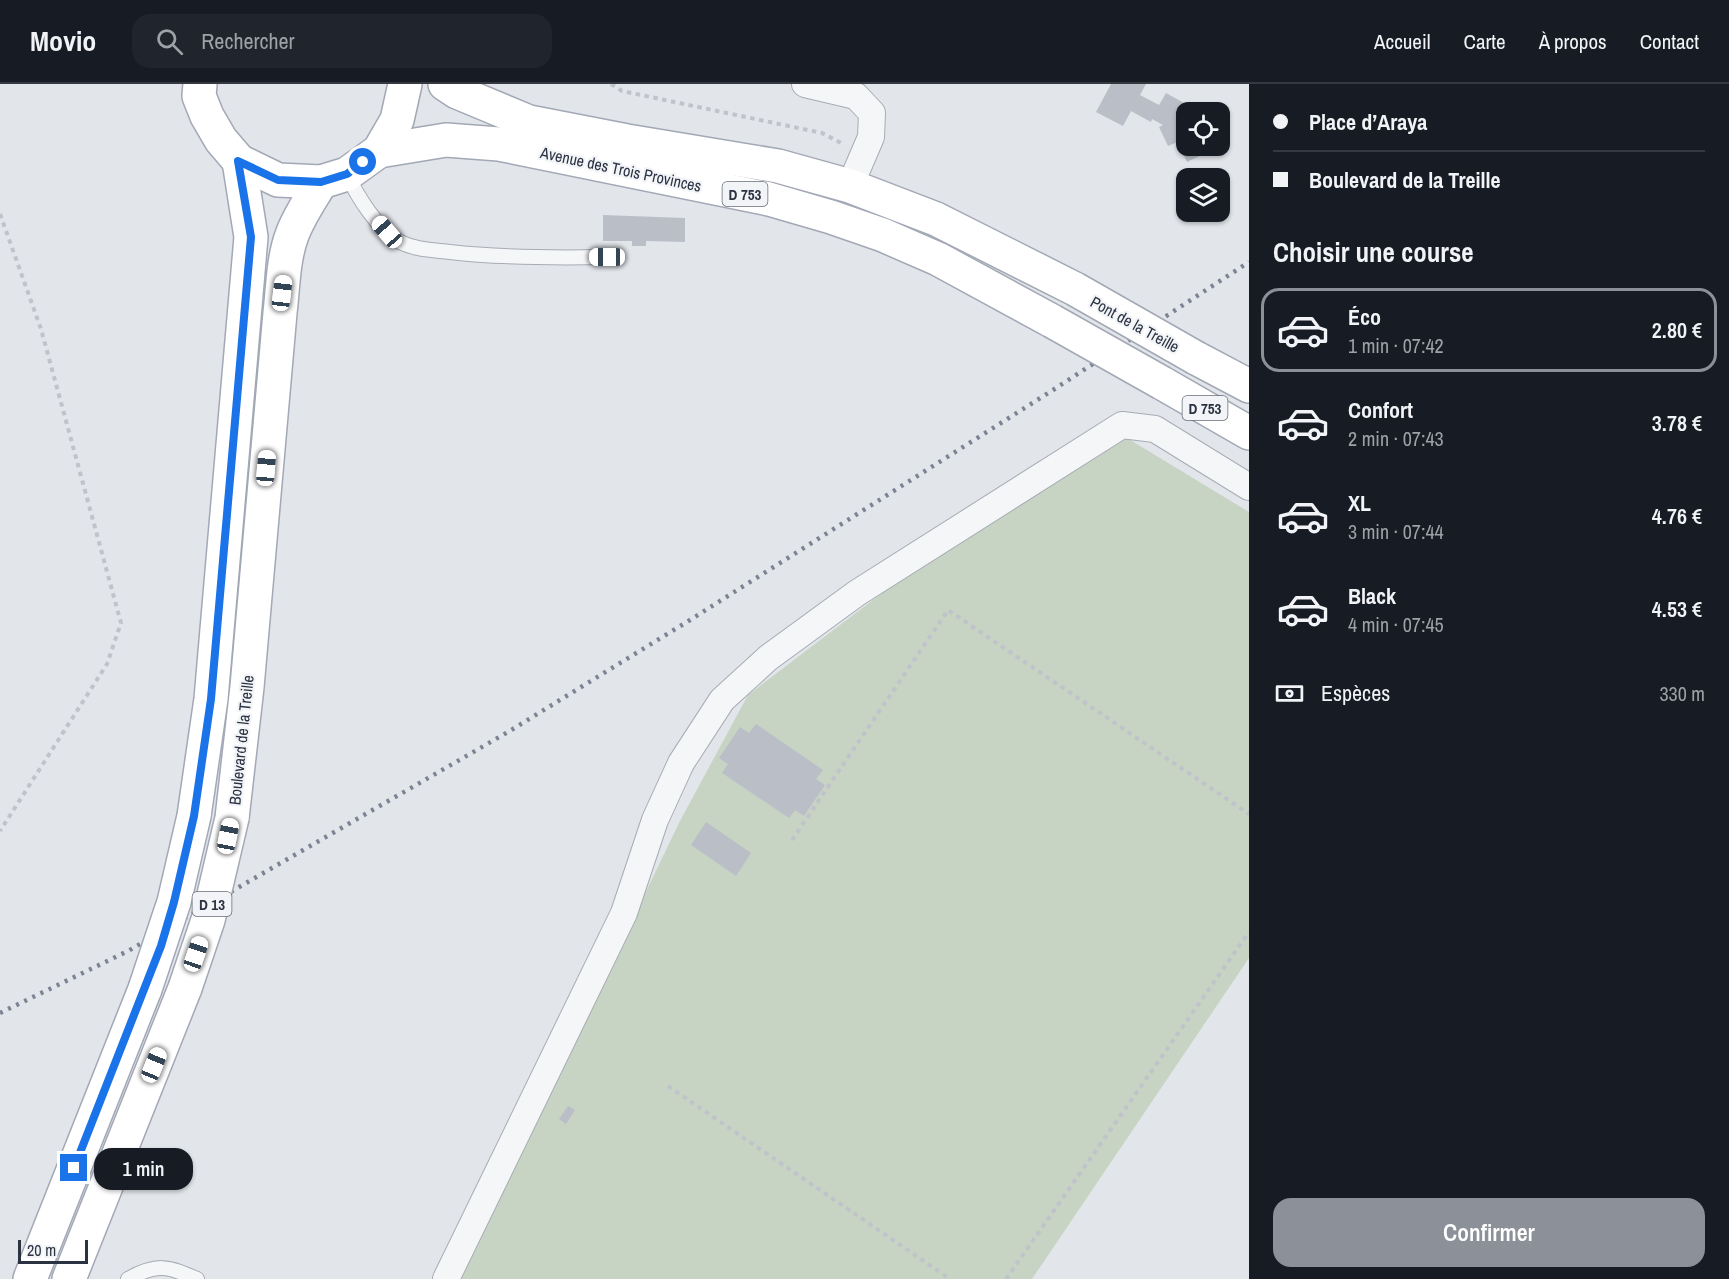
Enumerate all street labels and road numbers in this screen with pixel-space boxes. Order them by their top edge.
street label: Avenue des Trois Provinces [538,141,703,197]
road number: D 753 [722,182,768,206]
street label: Pont de la Treille [1087,291,1183,357]
road number: D 753 [1182,396,1228,420]
street label: Boulevard de la Treille [223,674,259,806]
road number: D 13 [192,892,232,916]

